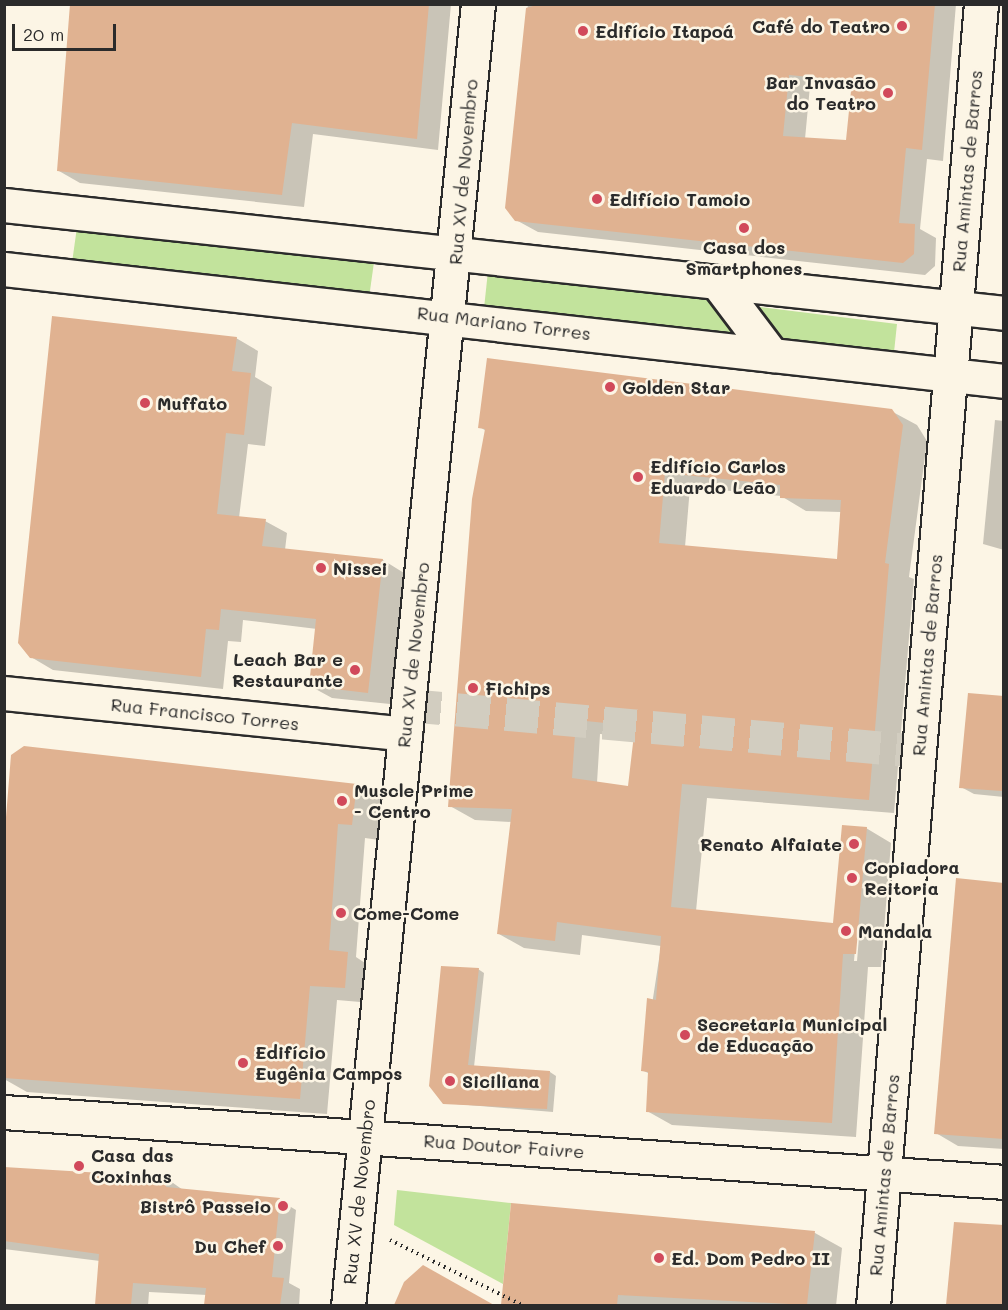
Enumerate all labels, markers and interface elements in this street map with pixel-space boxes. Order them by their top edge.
scale bar [15,12,118,50]
place label: Café do Teatro [752,15,890,37]
marker: Café do Teatro [895,19,909,33]
place label: Edifício Itapoá [595,20,734,42]
text: 20 m [23,22,64,46]
marker: Edifício Itapoá [576,24,590,38]
street label: Rua Amintas de Barros [947,69,987,273]
place label: Bar Invasão do Teatro [766,72,876,115]
street label: Rua XV de Novembro [444,78,482,266]
marker: Bar Invasão do Teatro [881,86,895,100]
place label: Edifício Tamoio [609,188,750,210]
marker: Edifício Tamoio [590,192,604,206]
marker: Casa dos Smartphones [737,221,751,235]
place label: Casa dos Smartphones [686,237,802,280]
street label: Rua Mariano Torres [416,302,592,344]
place label: Golden Star [622,376,730,398]
marker: Golden Star [603,380,617,394]
place label: Muffato [157,392,227,414]
marker: Muffato [138,396,152,410]
place label: Edifício Carlos Eduardo Leão [650,456,786,498]
marker: Edifício Carlos Eduardo Leão [631,470,645,484]
street label: Rua Amintas de Barros [907,553,947,757]
place label: Nissei [333,557,388,579]
marker: Nissei [314,561,328,575]
street label: Rua XV de Novembro [393,561,433,749]
place label: Leach Bar e Restaurante [232,649,343,692]
marker: Leach Bar e Restaurante [348,663,362,677]
place label: Fichips [485,677,550,699]
marker: Fichips [466,681,480,695]
street label: Rua Francisco Torres [110,693,300,735]
place label: Muscle Prime - Centro [354,780,474,822]
marker: Muscle Prime - Centro [335,794,349,808]
place label: Renato Alfaiate [700,833,842,855]
marker: Renato Alfaiate [847,837,861,851]
place label: Copiadora Reitoria [864,857,960,900]
marker: Copiadora Reitoria [845,871,859,885]
place label: Come-Come [353,902,459,924]
marker: Come-Come [334,906,348,920]
place label: Mandala [858,920,932,942]
marker: Mandala [839,924,853,938]
place label: Secretaria Municipal de Educação [697,1014,887,1056]
marker: Secretaria Municipal de Educação [678,1028,692,1042]
place label: Edifício Eugênia Campos [255,1042,402,1084]
marker: Edifício Eugênia Campos [236,1056,250,1070]
place label: Siciliana [462,1070,540,1092]
street label: Rua Amintas de Barros [864,1073,904,1277]
marker: Siciliana [443,1074,457,1088]
street label: Rua XV de Novembro [339,1098,379,1286]
street label: Rua Doutor Faivre [423,1130,585,1162]
place label: Casa das Coxinhas [91,1145,174,1188]
marker: Casa das Coxinhas [72,1159,86,1173]
place label: Bistrô Passeio [140,1195,271,1217]
marker: Bistrô Passeio [276,1199,290,1213]
place label: Du Chef [194,1235,266,1257]
marker: Du Chef [271,1239,285,1253]
place label: Ed. Dom Pedro II [671,1247,830,1269]
marker: Ed. Dom Pedro II [652,1251,666,1265]

